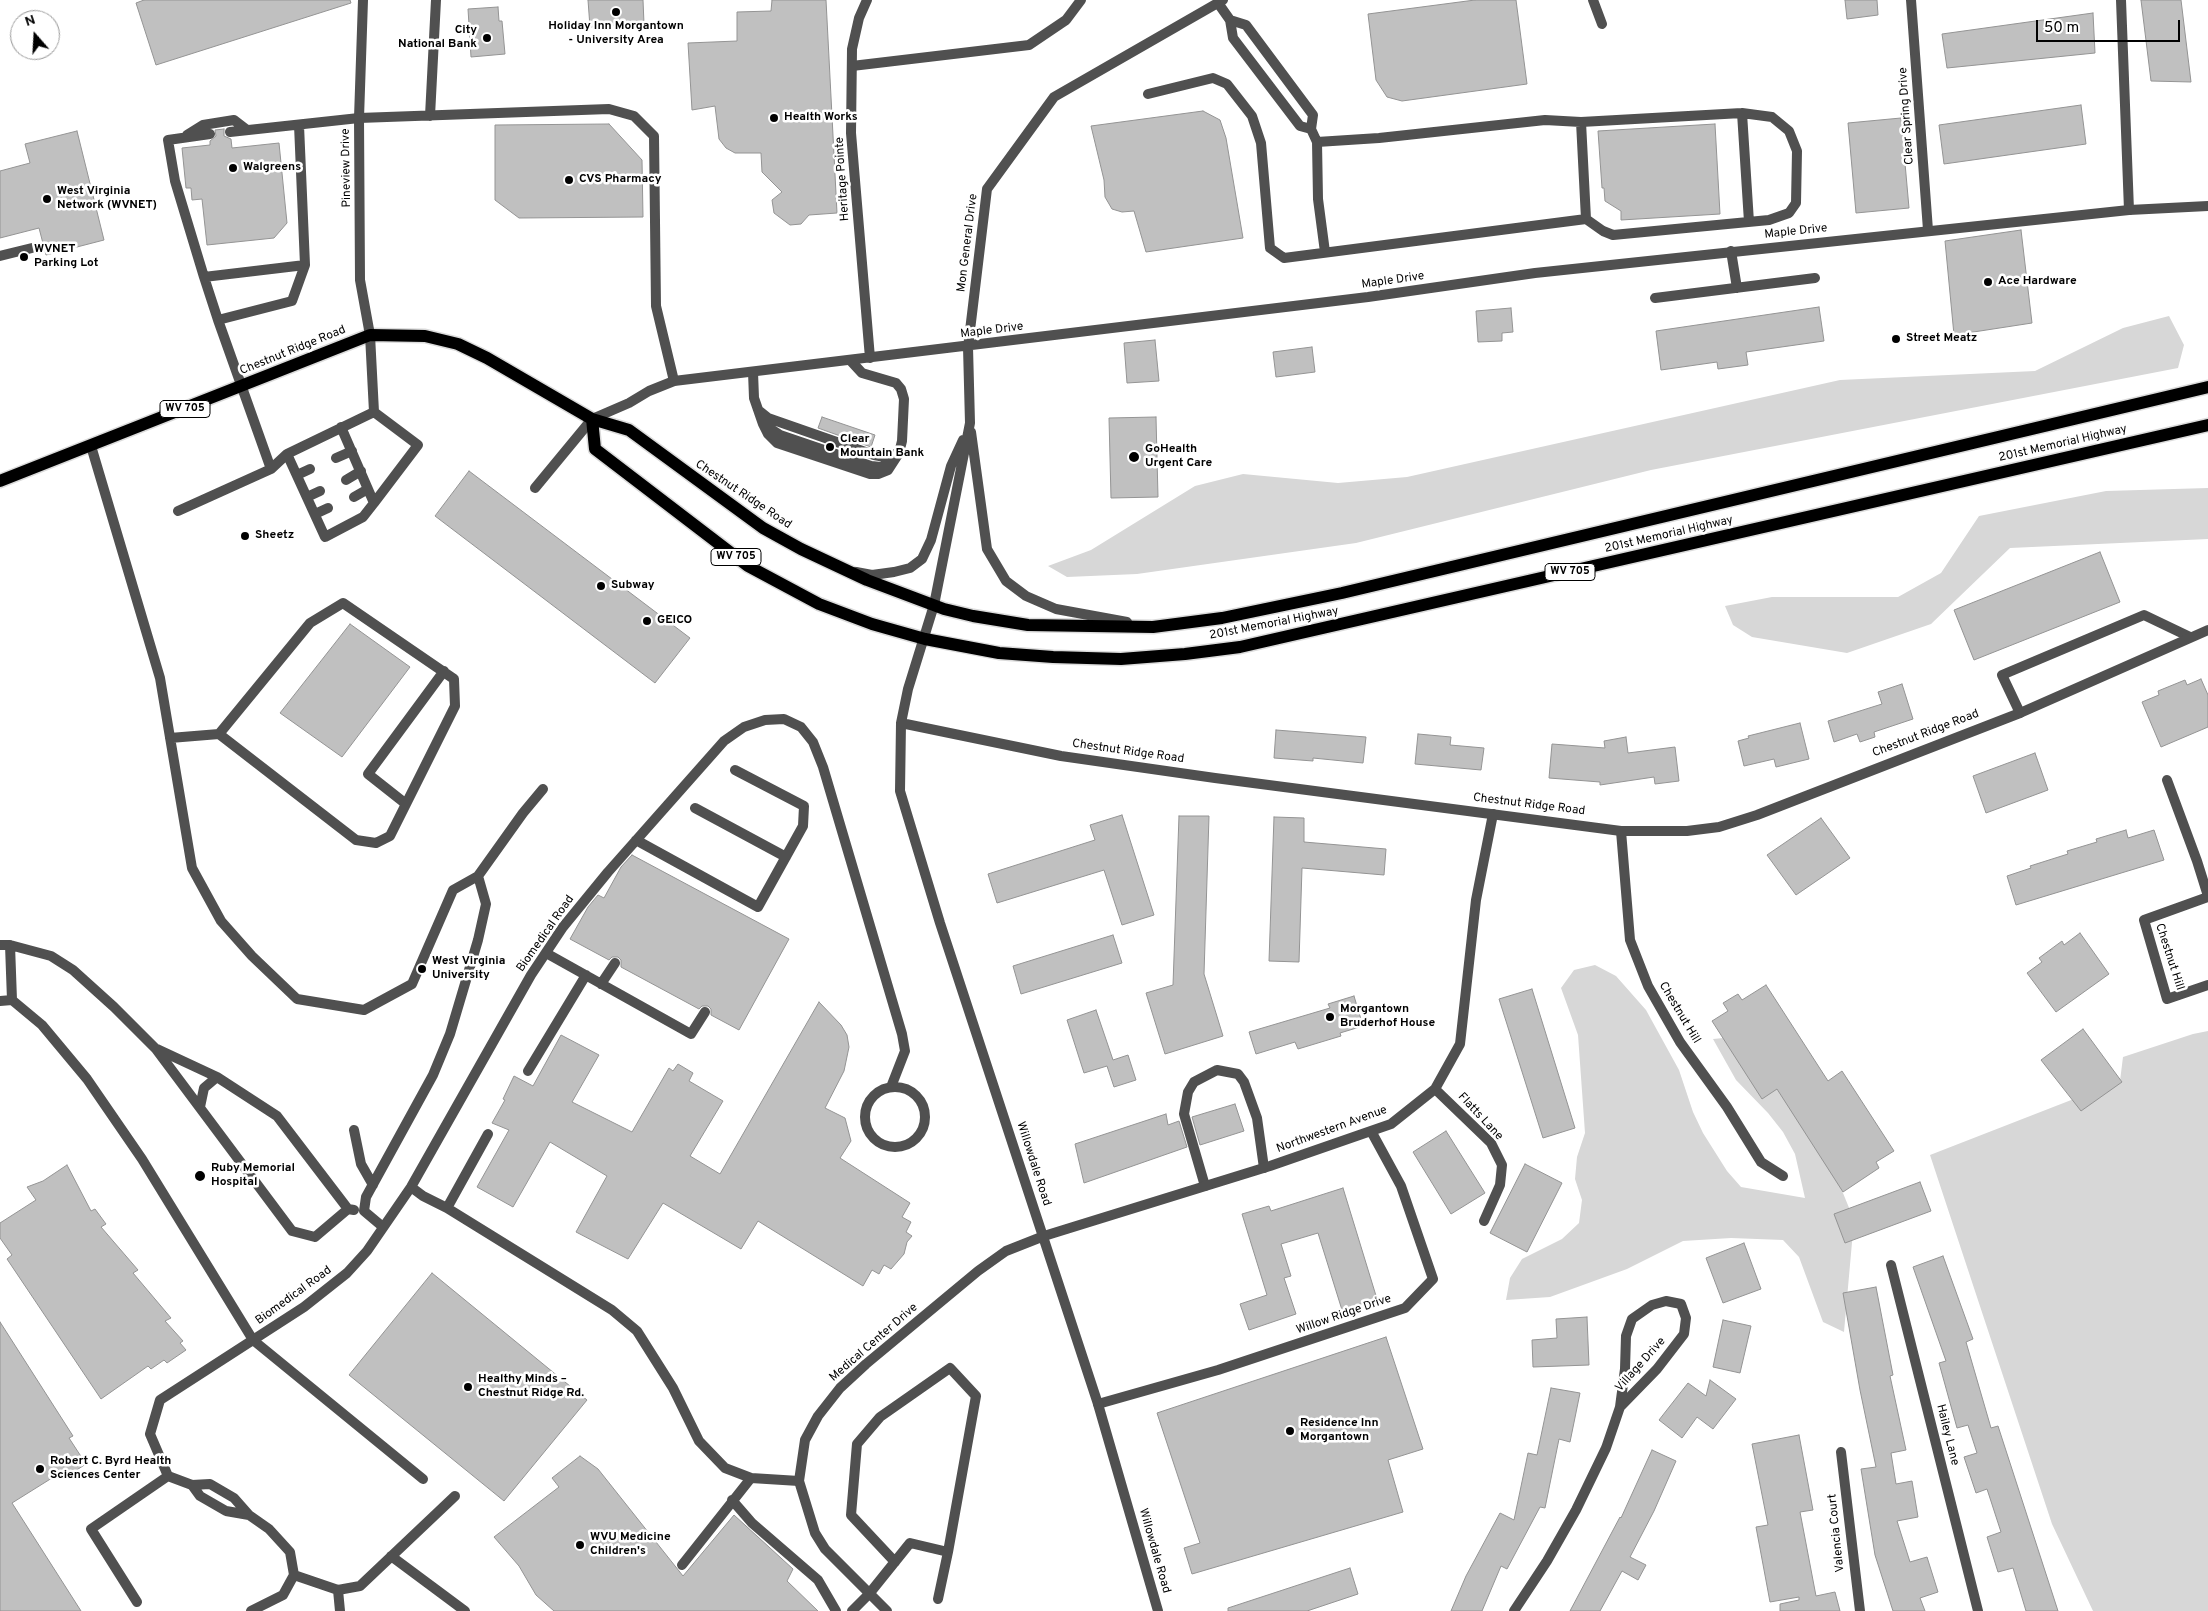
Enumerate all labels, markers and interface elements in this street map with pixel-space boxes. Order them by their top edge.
marker: Holiday Inn Morgantown - University Area [610,6,622,18]
north arrow [10,10,60,60]
scale bar [2038,10,2182,42]
text: N [23,12,38,31]
text: 50 m [2044,19,2079,38]
place label: Holiday Inn Morgantown - University Area [548,20,684,48]
place label: City National Bank [398,24,477,52]
marker: City National Bank [481,32,493,44]
street label: Clear Spring Drive [1896,67,1918,165]
place label: Health Works [784,111,858,125]
marker: Health Works [768,112,780,124]
street label: Pineview Drive [339,128,355,208]
street label: Heritage Pointe [833,136,853,222]
place label: Walgreens [243,161,301,175]
marker: Walgreens [227,162,239,174]
place label: CVS Pharmacy [579,173,662,187]
marker: CVS Pharmacy [563,174,575,186]
place label: West Virginia Network (WVNET) [57,185,157,213]
marker: West Virginia Network (WVNET) [41,193,53,205]
street label: Mon General Drive [955,193,981,293]
street label: Maple Drive [1764,222,1828,242]
place label: WVNET Parking Lot [34,243,98,271]
marker: WVNET Parking Lot [18,251,30,263]
street label: Maple Drive [1361,269,1425,293]
place label: Ace Hardware [1998,275,2077,289]
marker: Ace Hardware [1982,276,1994,288]
street label: Maple Drive [960,320,1024,342]
street label: Chestnut Ridge Road [238,323,348,379]
place label: Street Meatz [1906,332,1977,346]
marker: Street Meatz [1890,333,1902,345]
road number: WV 705 [160,400,210,418]
street label: 201st Memorial Highway [1997,422,2129,466]
place label: Clear Mountain Bank [840,433,924,461]
marker: Clear Mountain Bank [824,441,836,453]
place label: GoHealth Urgent Care [1145,443,1212,471]
marker: GoHealth Urgent Care [1127,450,1141,464]
street label: Chestnut Ridge Road [692,457,794,533]
street label: 201st Memorial Highway [1603,513,1735,557]
place label: Sheetz [255,529,294,543]
marker: Sheetz [239,530,251,542]
road number: WV 705 [711,548,761,566]
road number: WV 705 [1545,564,1595,580]
place label: Subway [611,579,655,593]
marker: Subway [595,580,607,592]
street label: 201st Memorial Highway [1208,604,1340,644]
place label: GEICO [657,614,692,628]
marker: GEICO [641,615,653,627]
street label: Chestnut Ridge Road [1871,707,1981,761]
street label: Chestnut Ridge Road [1071,737,1185,767]
street label: Chestnut Ridge Road [1472,791,1586,819]
street label: Biomedical Road [514,893,578,975]
street label: Chestnut Hill [2151,922,2187,992]
place label: West Virginia University [432,955,505,983]
marker: West Virginia University [416,963,428,975]
street label: Chestnut Hill [1655,980,1703,1046]
place label: Morgantown Bruderhof House [1340,1003,1435,1031]
marker: Morgantown Bruderhof House [1324,1011,1336,1023]
street label: Flatts Lane [1454,1090,1506,1144]
street label: Northwestern Avenue [1275,1103,1389,1157]
street label: Willowdale Road [1013,1120,1053,1208]
place label: Ruby Memorial Hospital [211,1162,295,1190]
marker: Ruby Memorial Hospital [193,1169,207,1183]
street label: Biomedical Road [253,1264,335,1328]
street label: Willow Ridge Drive [1295,1292,1393,1338]
street label: Medical Center Drive [827,1301,921,1385]
street label: Village Drive [1613,1335,1669,1395]
place label: Healthy Minds – Chestnut Ridge Rd. [478,1373,584,1401]
marker: Healthy Minds – Chestnut Ridge Rd. [462,1381,474,1393]
street label: Hailey Lane [1932,1403,1962,1467]
place label: Residence Inn Morgantown [1300,1417,1379,1445]
marker: Residence Inn Morgantown [1284,1425,1296,1437]
place label: Robert C. Byrd Health Sciences Center [50,1455,171,1483]
marker: Robert C. Byrd Health Sciences Center [34,1463,46,1475]
street label: Valencia Court [1826,1493,1848,1573]
street label: Willowdale Road [1135,1507,1173,1595]
place label: WVU Medicine Children's [590,1531,671,1559]
marker: WVU Medicine Children's [574,1539,586,1551]

